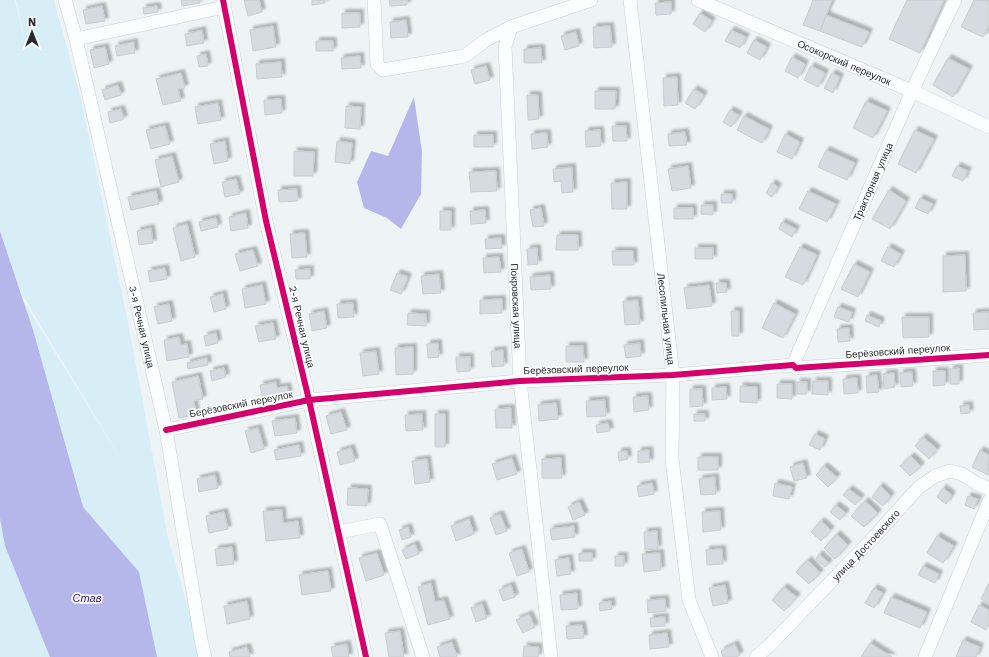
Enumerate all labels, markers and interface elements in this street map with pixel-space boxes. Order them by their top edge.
north arrow [12,12,52,52]
text: N [28,16,36,29]
street label: Осокорский переулок [796,37,893,87]
street label: Тракторная улица [851,140,895,222]
street label: Покровская улица [509,263,524,349]
street label: Лесопильная улица [656,272,677,366]
street label: 3-я Речная улица [128,285,157,370]
street label: 2-я Речная улица [287,285,317,369]
street label: Берёзовский переулок [845,342,951,360]
street label: Берёзовский переулок [523,362,629,376]
street label: Берёзовский переулок [188,388,294,419]
street label: улица Достоевского [830,507,902,583]
water label: Став [73,592,102,605]

